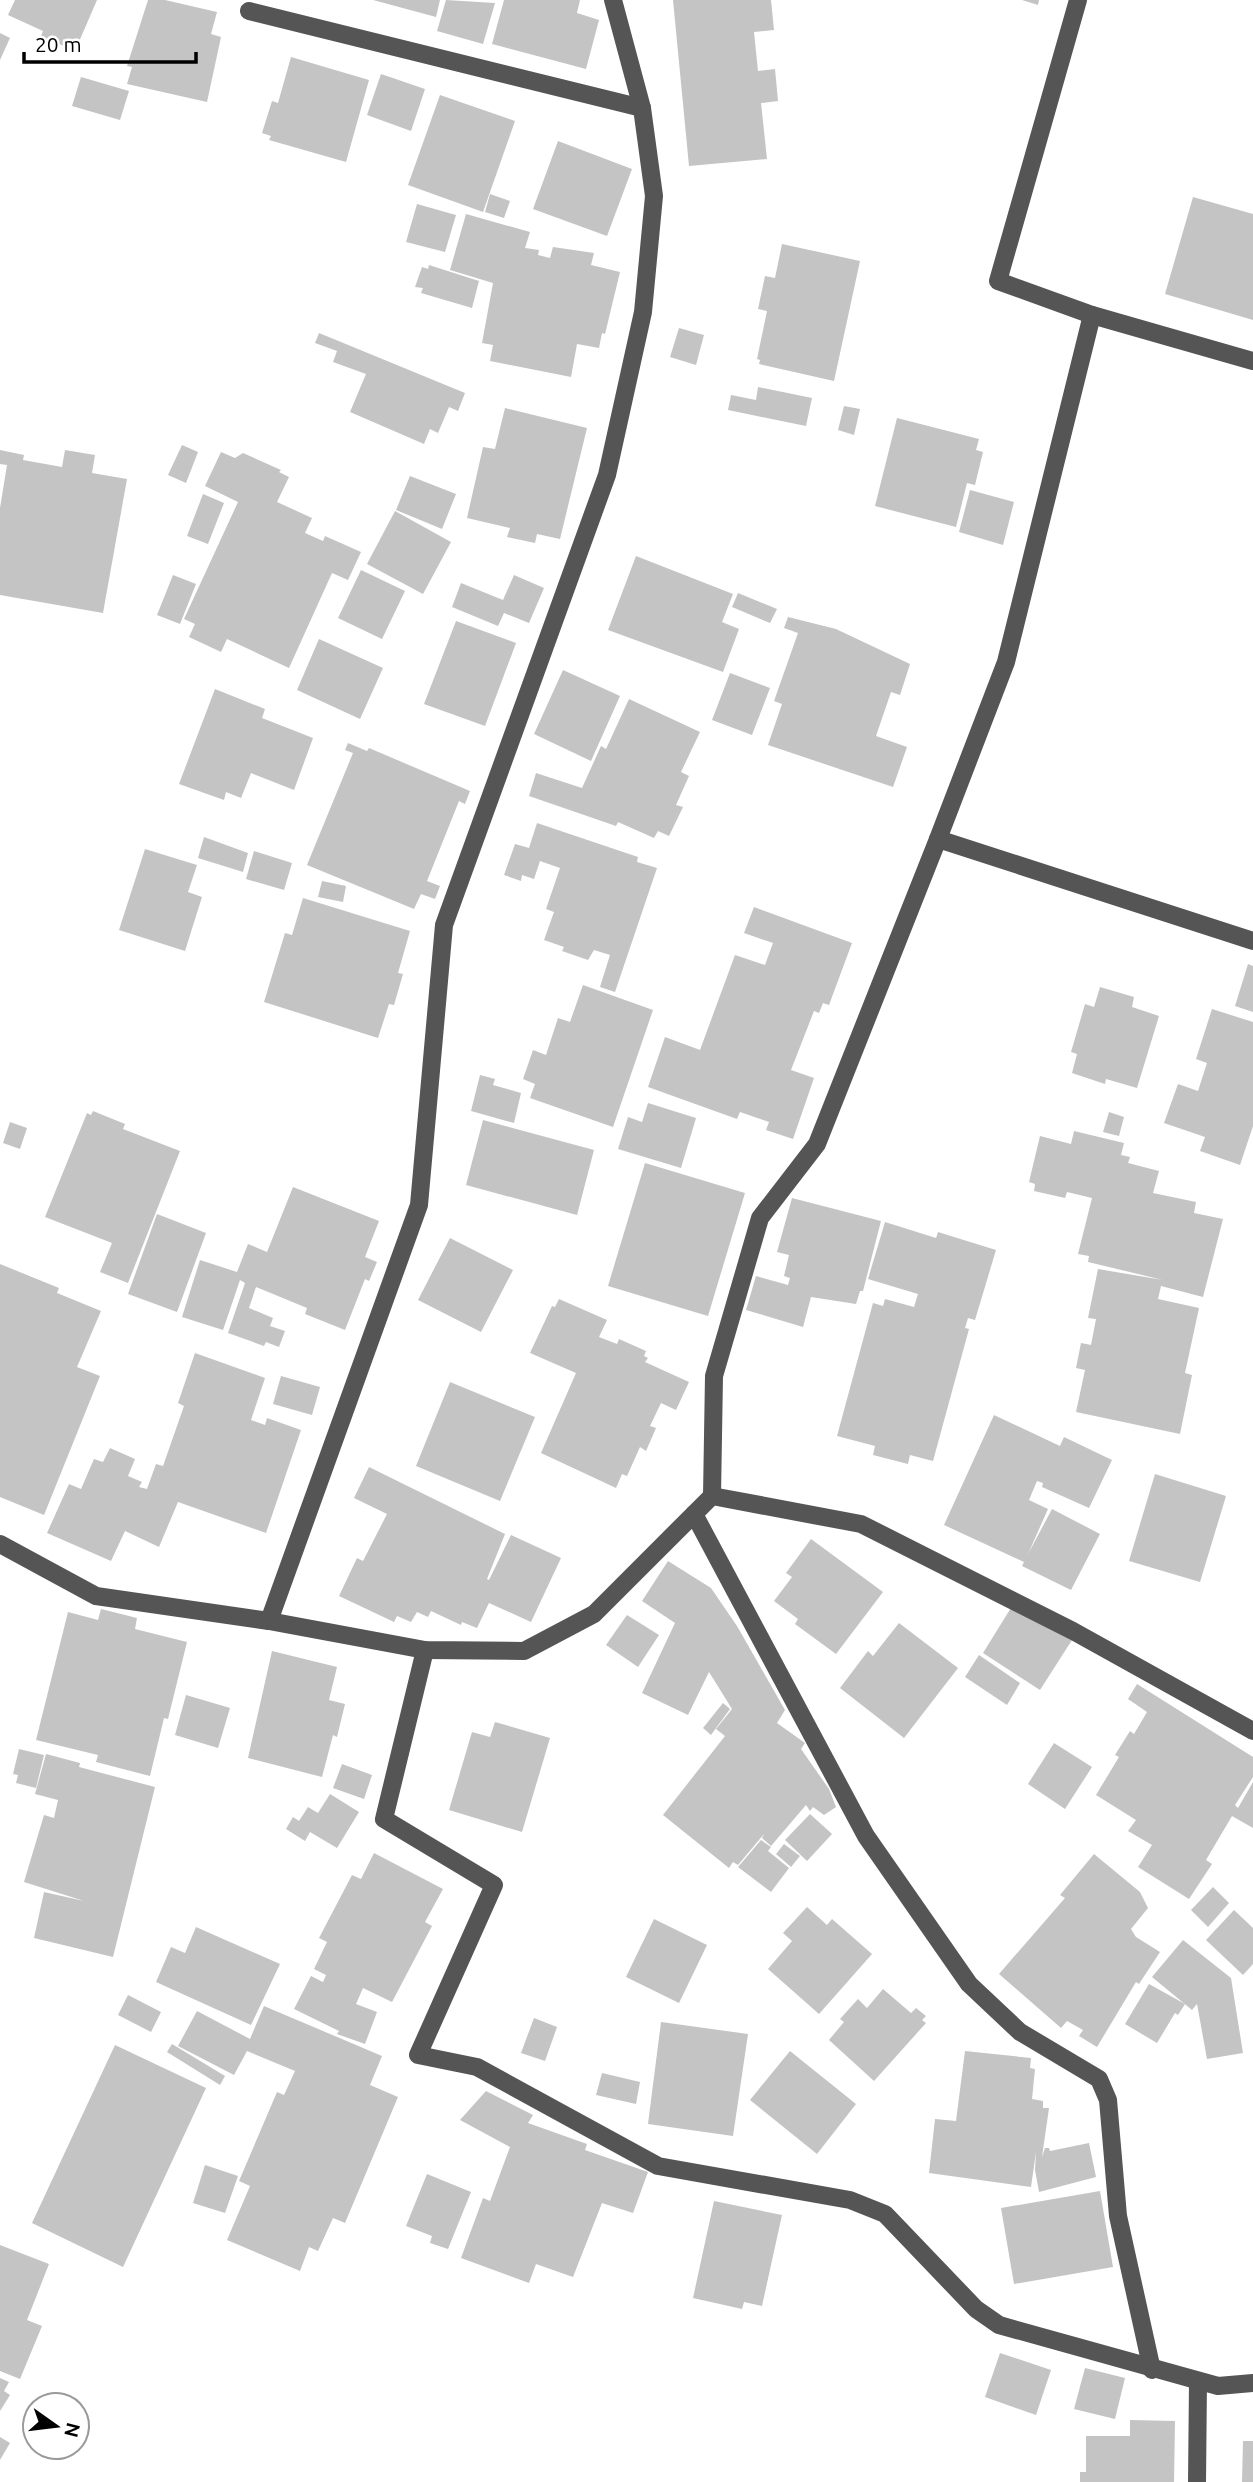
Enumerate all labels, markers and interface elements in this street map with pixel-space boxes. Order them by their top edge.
scale bar [24,21,196,65]
text: 20 m [35,32,82,56]
north arrow [21,2391,91,2461]
text: N [60,2421,85,2440]

